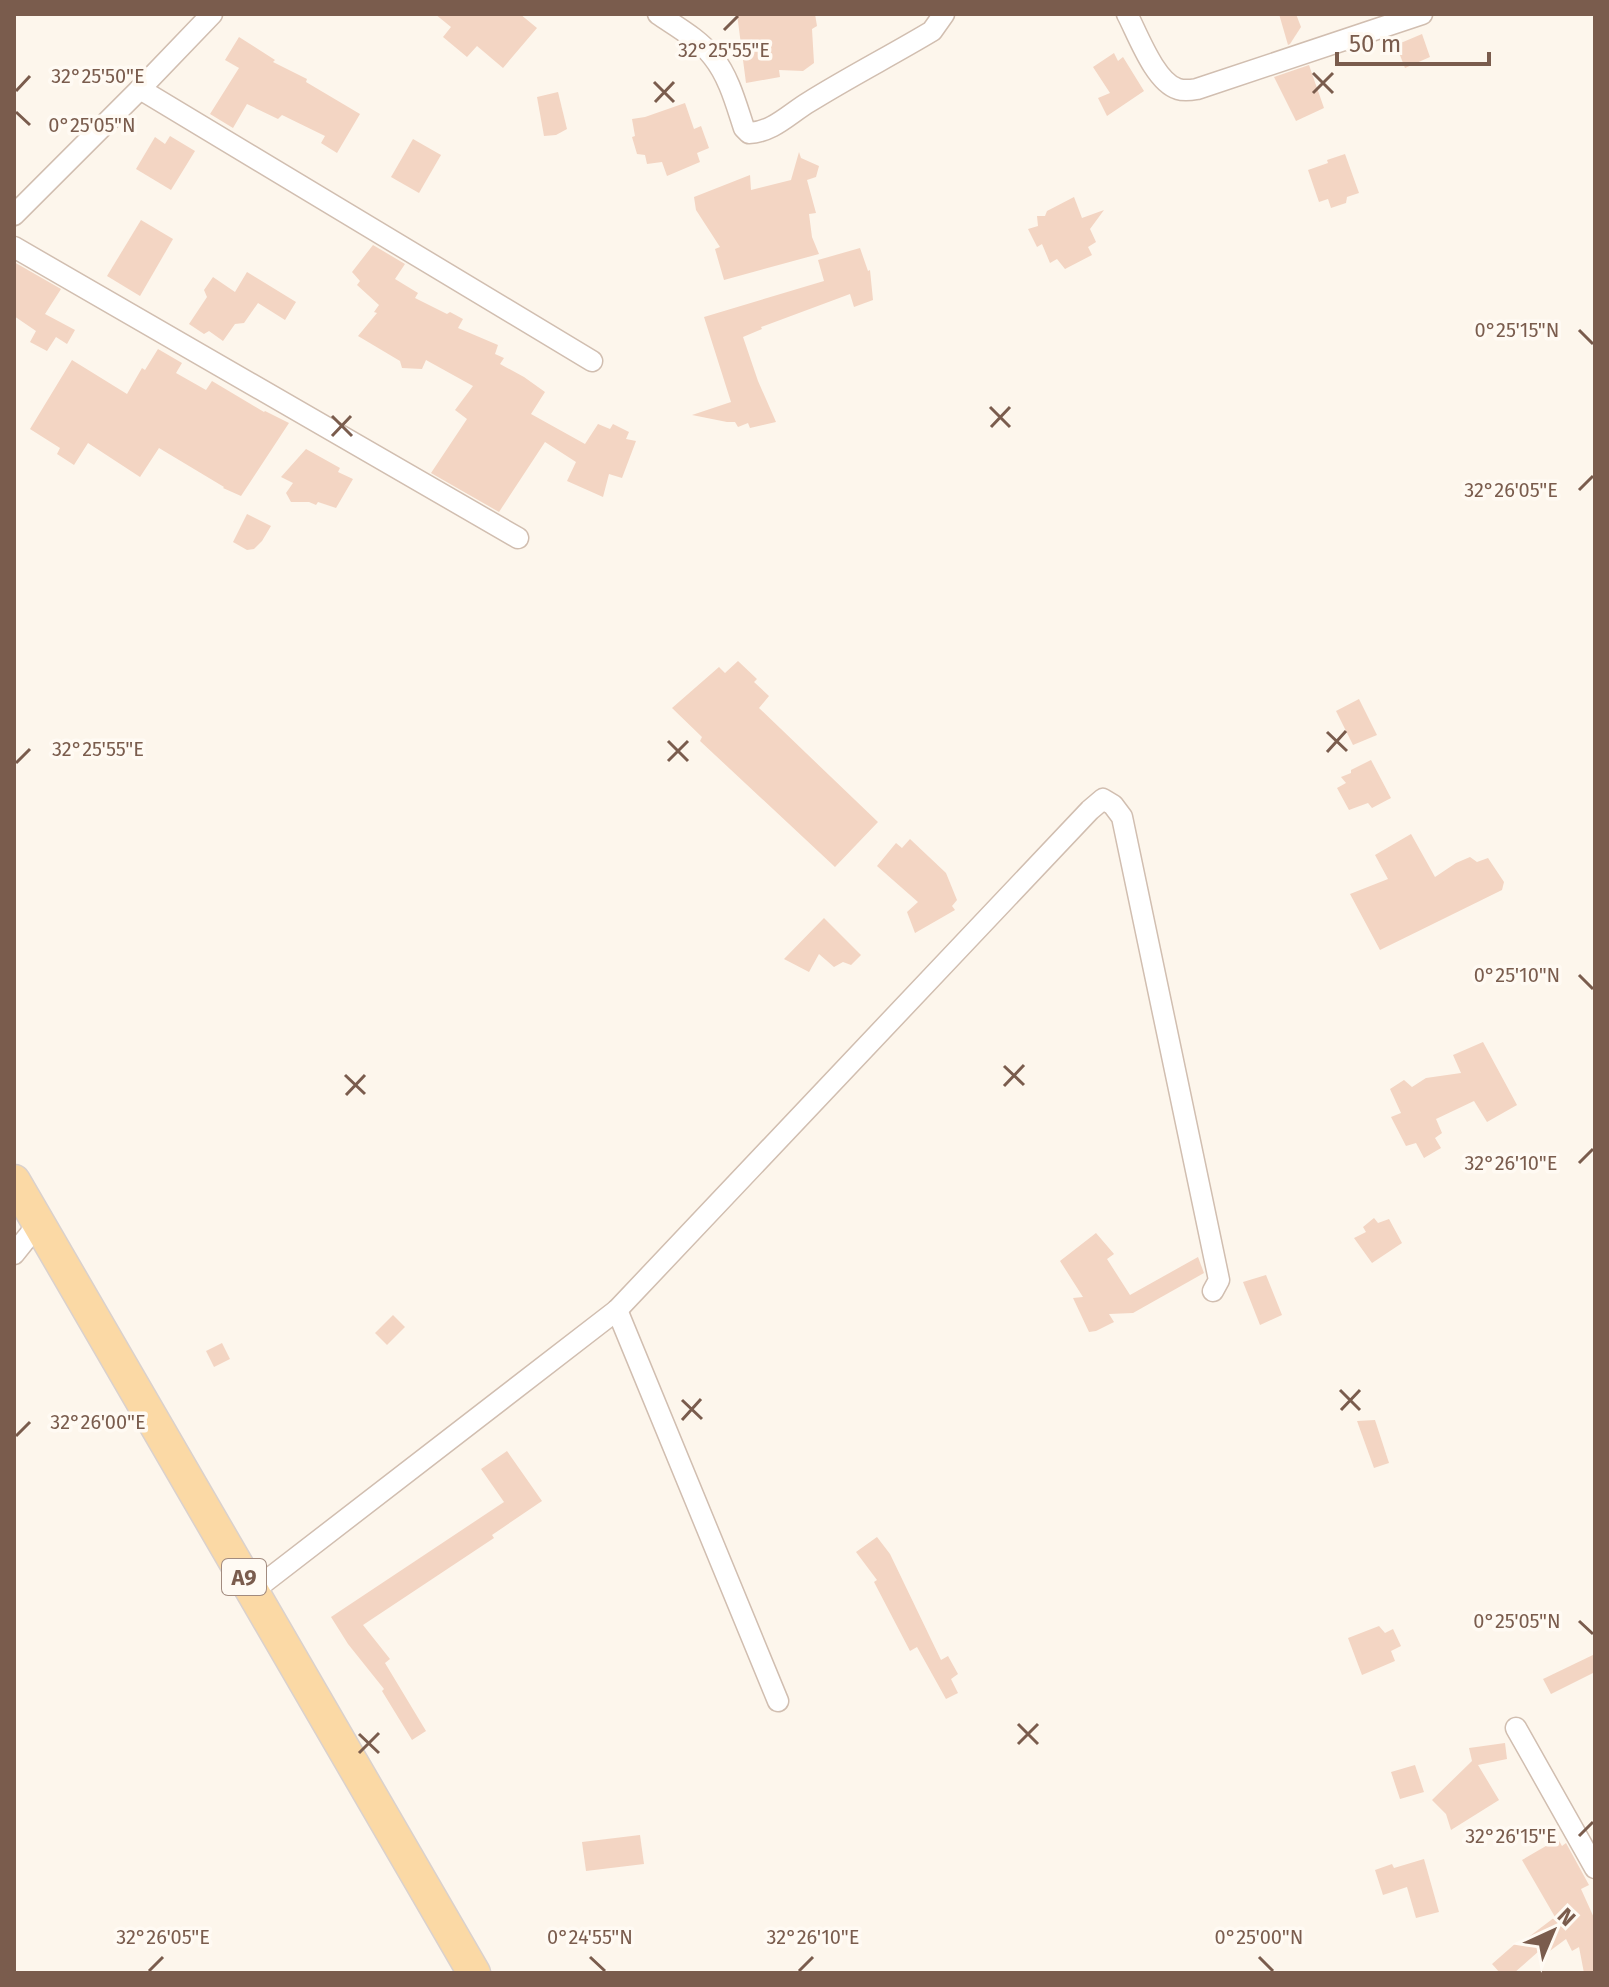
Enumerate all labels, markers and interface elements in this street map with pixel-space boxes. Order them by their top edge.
scale bar [1337,16,1489,66]
text: 50 m [1349,30,1401,58]
text: 32°25'55"E [678,38,770,62]
text: 32°25'50"E [51,64,145,88]
text: 0°25'05"N [48,113,136,137]
text: 0°25'15"N [1474,318,1560,342]
text: 32°26'05"E [1464,478,1558,502]
text: 32°25'55"E [52,737,144,761]
text: 0°25'10"N [1474,963,1560,987]
text: 32°26'10"E [1465,1151,1557,1175]
text: 32°26'00"E [50,1410,146,1434]
road number: A9 [222,1559,266,1595]
text: 0°25'05"N [1473,1609,1561,1633]
text: 32°26'15"E [1465,1824,1557,1848]
north arrow [1513,1891,1593,1971]
text: N [1552,1902,1581,1932]
text: 32°26'05"E [116,1925,210,1949]
text: 0°24'55"N [547,1925,633,1949]
text: 32°26'10"E [767,1925,859,1949]
text: 0°25'00"N [1215,1925,1303,1949]

